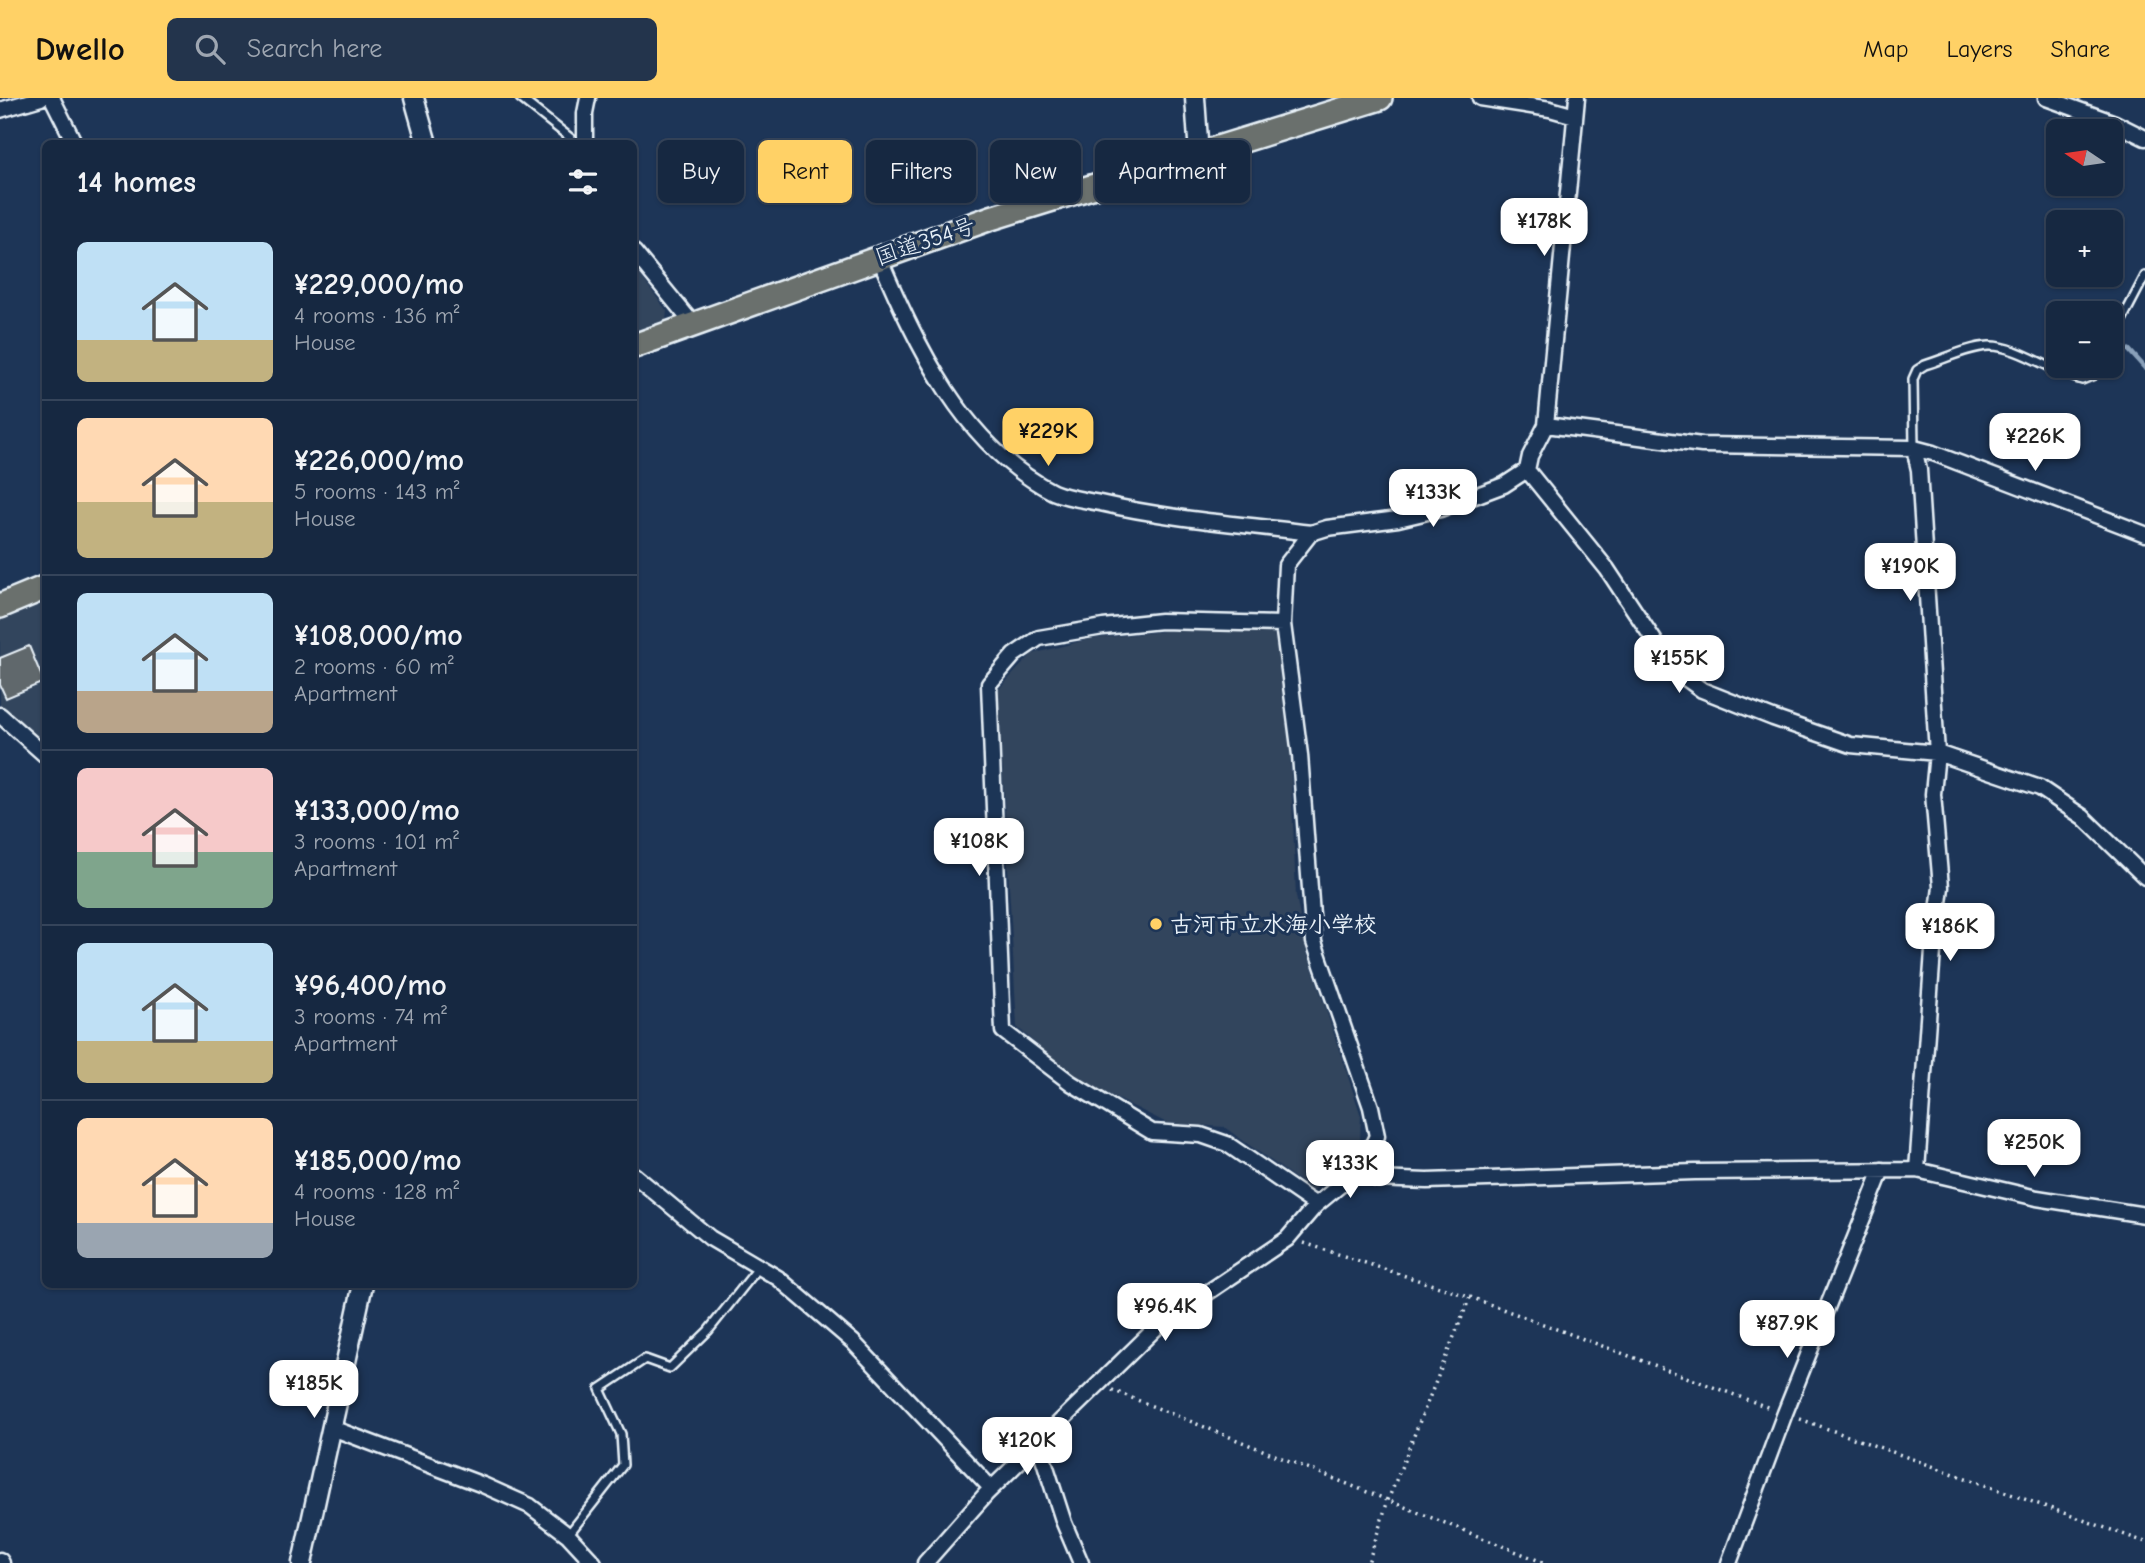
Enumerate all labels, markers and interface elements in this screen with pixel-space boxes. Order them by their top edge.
search box [167,18,657,81]
text: Dwello [35,30,125,68]
icon: search [191,30,229,68]
text: Search here [247,34,382,64]
text: Map [1863,35,1909,63]
text: Layers [1947,35,2012,63]
text: Share [2050,35,2110,63]
north arrow [2046,119,2123,196]
map controls [2046,119,2123,378]
chip: Buy [658,140,744,203]
chip: Rent [758,140,852,203]
chip: Filters [866,140,976,203]
chip: New [990,140,1081,203]
chip: Apartment [1095,140,1250,203]
icon: filters [564,163,602,201]
text: 14 homes [77,165,196,200]
pin: ¥178K [1495,198,1593,258]
text: ¥178K [1517,207,1571,234]
button: + [2046,210,2123,287]
street label: 国道354号 [871,212,979,271]
text: ¥229,000/mo [294,267,464,302]
icon: home [133,270,217,354]
button: − [2046,301,2123,378]
text: 4 rooms · 136 m² [294,302,460,329]
text: House [294,329,356,356]
pin: ¥229K [999,408,1097,468]
pin: ¥226K [1986,414,2084,473]
text: ¥229K [1018,417,1078,444]
text: ¥226K [2005,422,2065,449]
text: ¥226,000/mo [294,443,464,478]
icon: home [133,446,217,530]
pin: ¥133K [1384,470,1482,529]
text: 5 rooms · 143 m² [294,478,460,505]
text: ¥133K [1405,478,1461,505]
text: House [294,505,356,532]
pin: ¥190K [1861,544,1959,603]
text: ¥190K [1881,552,1939,579]
text: ¥108,000/mo [294,618,463,653]
icon: home [133,621,217,705]
pin: ¥155K [1630,636,1728,695]
text: ¥155K [1650,644,1708,671]
text: 2 rooms · 60 m² [294,653,454,680]
text: Apartment [294,680,397,707]
text: ¥133,000/mo [294,793,460,828]
icon: home [133,796,217,880]
pin: ¥108K [930,818,1028,878]
text: ¥108K [950,827,1008,854]
text: 3 rooms · 101 m² [294,828,459,855]
text: Apartment [294,855,397,882]
pin: ¥186K [1901,904,1999,963]
place label: 古河市立水海小学校 [1170,911,1377,938]
text: ¥186K [1921,912,1979,939]
marker: 古河市立水海小学校 [1148,916,1164,932]
text: ¥96,400/mo [294,968,447,1003]
icon: home [133,971,217,1055]
text: 3 rooms · 74 m² [294,1003,447,1030]
text: Apartment [294,1030,397,1057]
pin: ¥250K [1985,1119,2083,1179]
text: ¥250K [2003,1128,2065,1155]
pin: ¥133K [1301,1140,1399,1200]
text: ¥185,000/mo [294,1143,462,1178]
icon: home [133,1146,217,1230]
text: ¥133K [1322,1149,1378,1176]
text: 4 rooms · 128 m² [294,1178,459,1205]
text: House [294,1205,356,1232]
pin: ¥96.4K [1108,1284,1222,1343]
text: ¥96.4K [1133,1292,1197,1319]
pin: ¥87.9K [1730,1300,1844,1360]
text: ¥87.9K [1756,1309,1818,1336]
pin: ¥185K [265,1360,363,1420]
text: ¥185K [285,1369,343,1396]
pin: ¥120K [978,1418,1076,1477]
text: ¥120K [998,1426,1056,1453]

